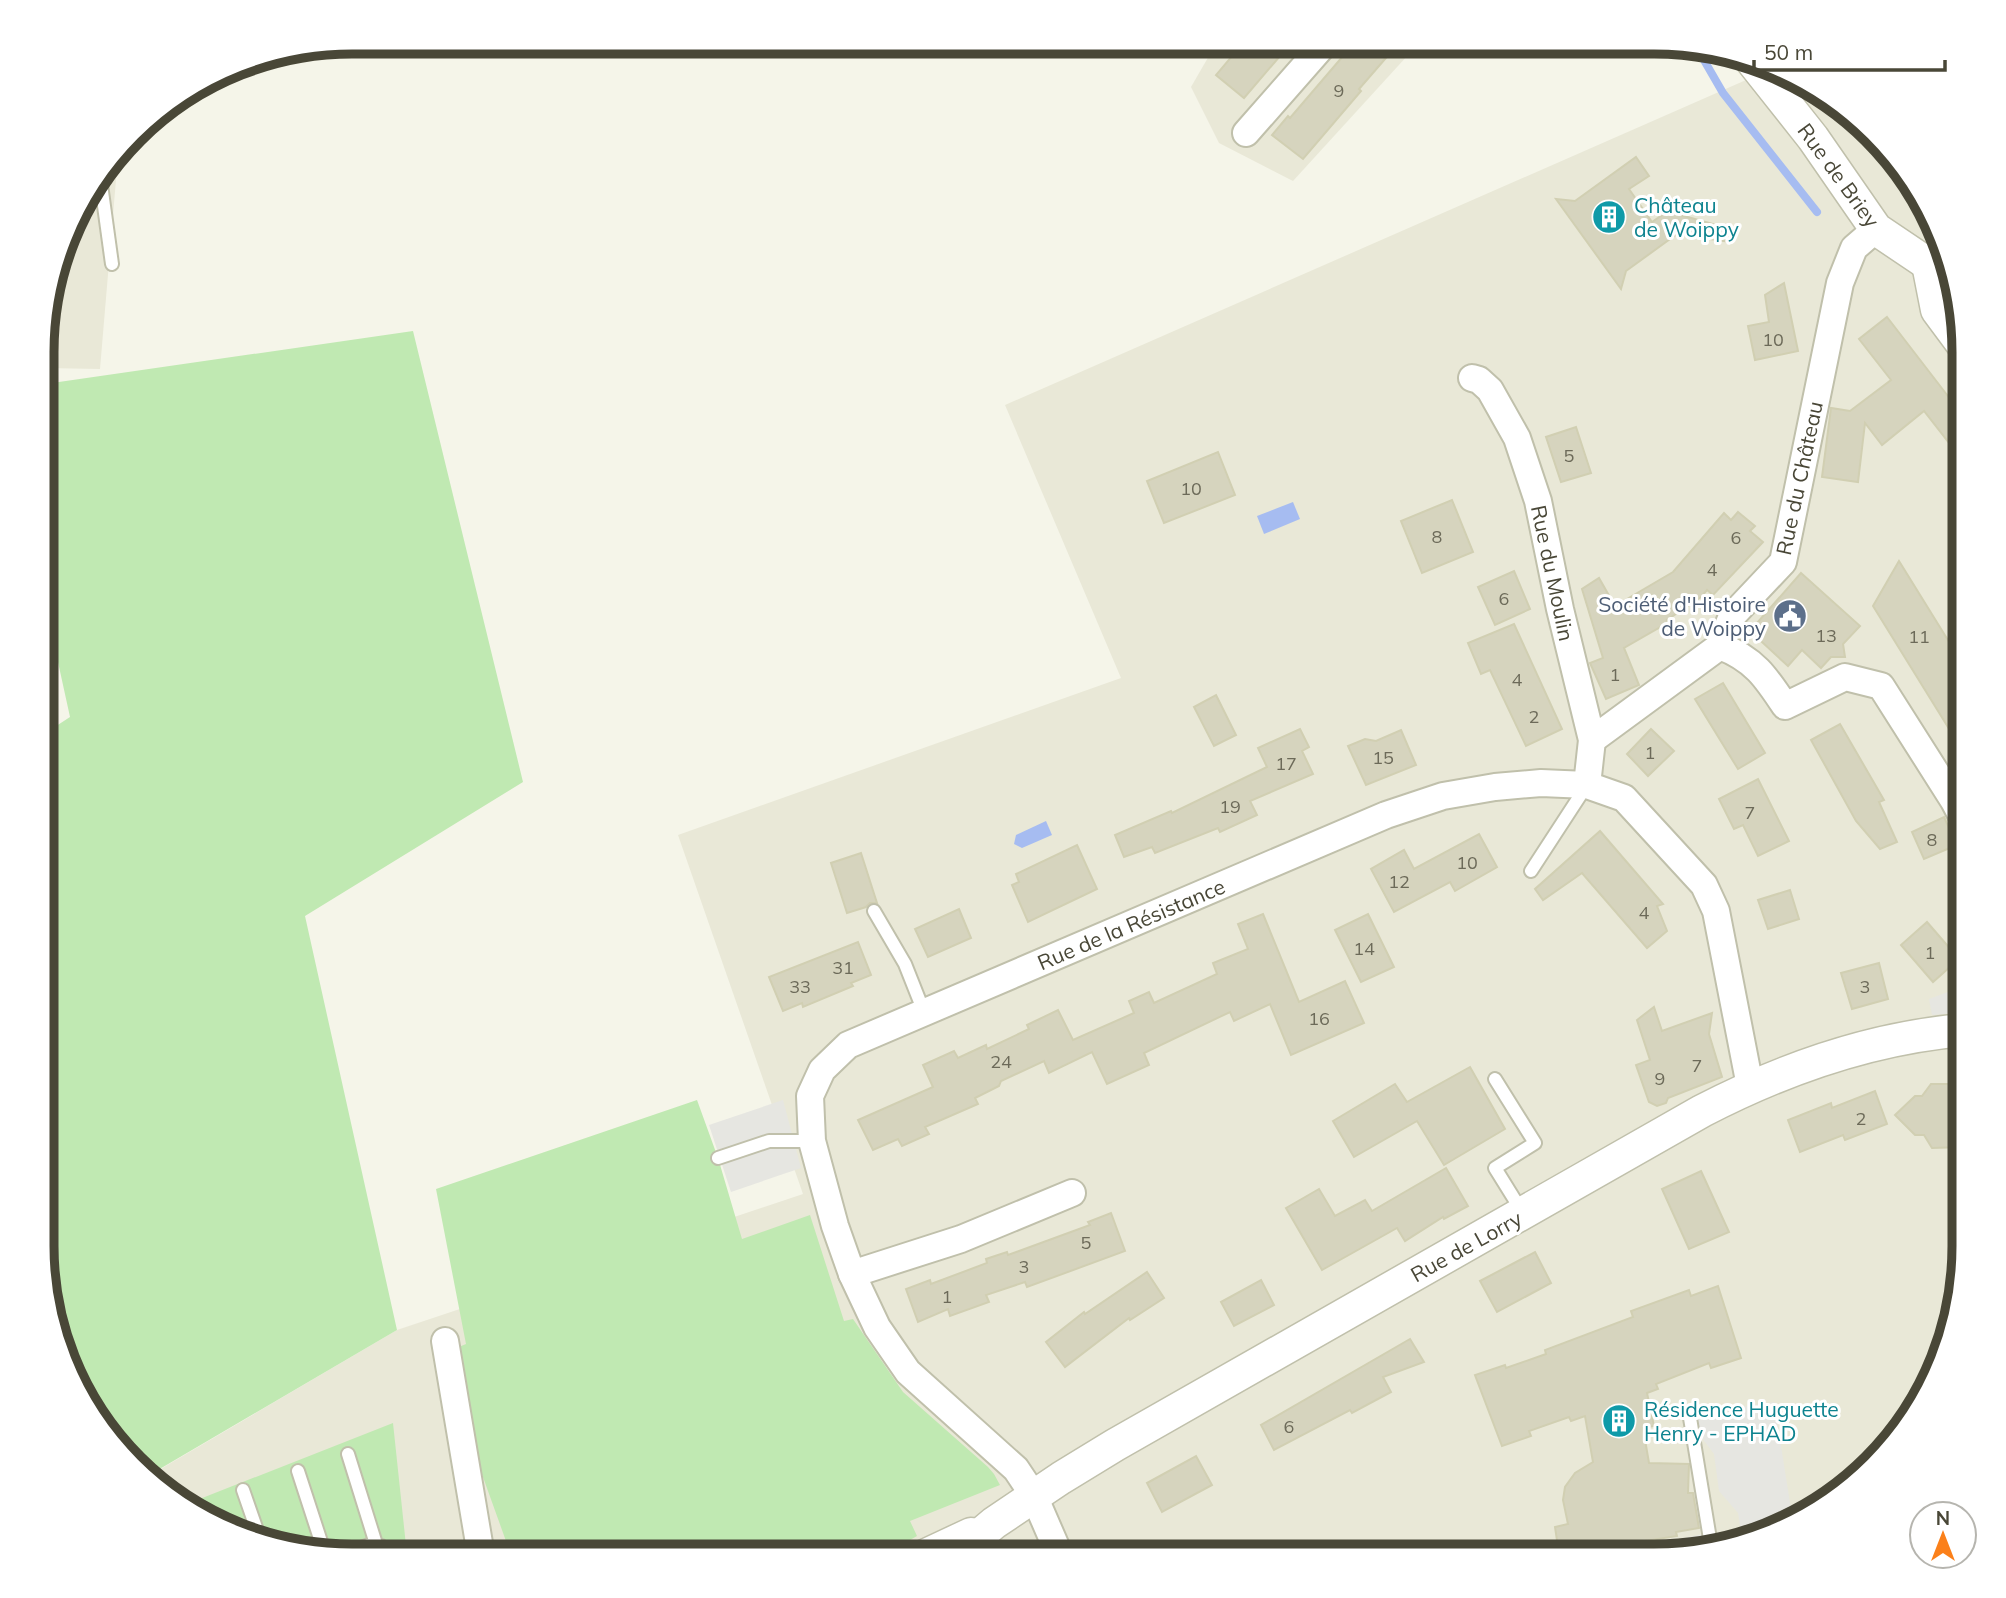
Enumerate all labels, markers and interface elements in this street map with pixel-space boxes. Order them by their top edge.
scale bar [1754,28,1945,72]
text: 50 m [1764,39,1813,65]
house number: 9 [1334,79,1344,102]
street label: Rue de Briey [1793,118,1885,232]
place label: Château de Woippy [1634,192,1739,242]
building icon: Château de Woippy [1590,198,1628,236]
house number: 10 [1762,328,1784,351]
street label: Rue du Château [1770,399,1828,557]
house number: 5 [1564,444,1575,467]
house number: 10 [1180,477,1202,500]
street label: Rue du Moulin [1526,503,1580,643]
house number: 8 [1432,525,1442,548]
house number: 6 [1731,526,1741,549]
house number: 4 [1707,558,1718,581]
house number: 6 [1499,587,1509,610]
place label: Société d'Histoire de Woippy [1598,591,1766,641]
public building icon: Société d'Histoire de Woippy [1771,597,1809,635]
house number: 13 [1815,624,1837,647]
house number: 11 [1908,625,1930,648]
house number: 1 [1610,663,1620,686]
house number: 4 [1512,668,1523,691]
house number: 2 [1529,705,1539,728]
house number: 1 [1645,741,1655,764]
house number: 15 [1372,746,1394,769]
house number: 17 [1275,752,1297,775]
house number: 19 [1219,795,1241,818]
house number: 7 [1745,801,1755,824]
house number: 8 [1927,828,1937,851]
house number: 10 [1456,851,1478,874]
house number: 12 [1388,870,1410,893]
street label: Rue de la Résistance [1033,873,1229,975]
house number: 4 [1639,901,1650,924]
house number: 14 [1353,937,1375,960]
house number: 1 [1925,941,1935,964]
house number: 31 [832,956,854,979]
house number: 33 [789,975,811,998]
house number: 3 [1860,975,1870,998]
house number: 16 [1308,1007,1330,1030]
house number: 24 [990,1050,1012,1073]
house number: 7 [1692,1054,1702,1077]
house number: 9 [1655,1067,1665,1090]
house number: 2 [1856,1107,1866,1130]
street label: Rue de Lorry [1406,1205,1526,1287]
house number: 5 [1081,1231,1092,1254]
house number: 3 [1019,1255,1029,1278]
house number: 1 [942,1285,952,1308]
place label: Résidence Huguette Henry - EPHAD [1644,1396,1839,1446]
building icon: Résidence Huguette Henry - EPHAD [1600,1402,1638,1440]
house number: 6 [1284,1415,1294,1438]
north arrow [1908,1500,1978,1570]
text: N [1936,1506,1950,1530]

